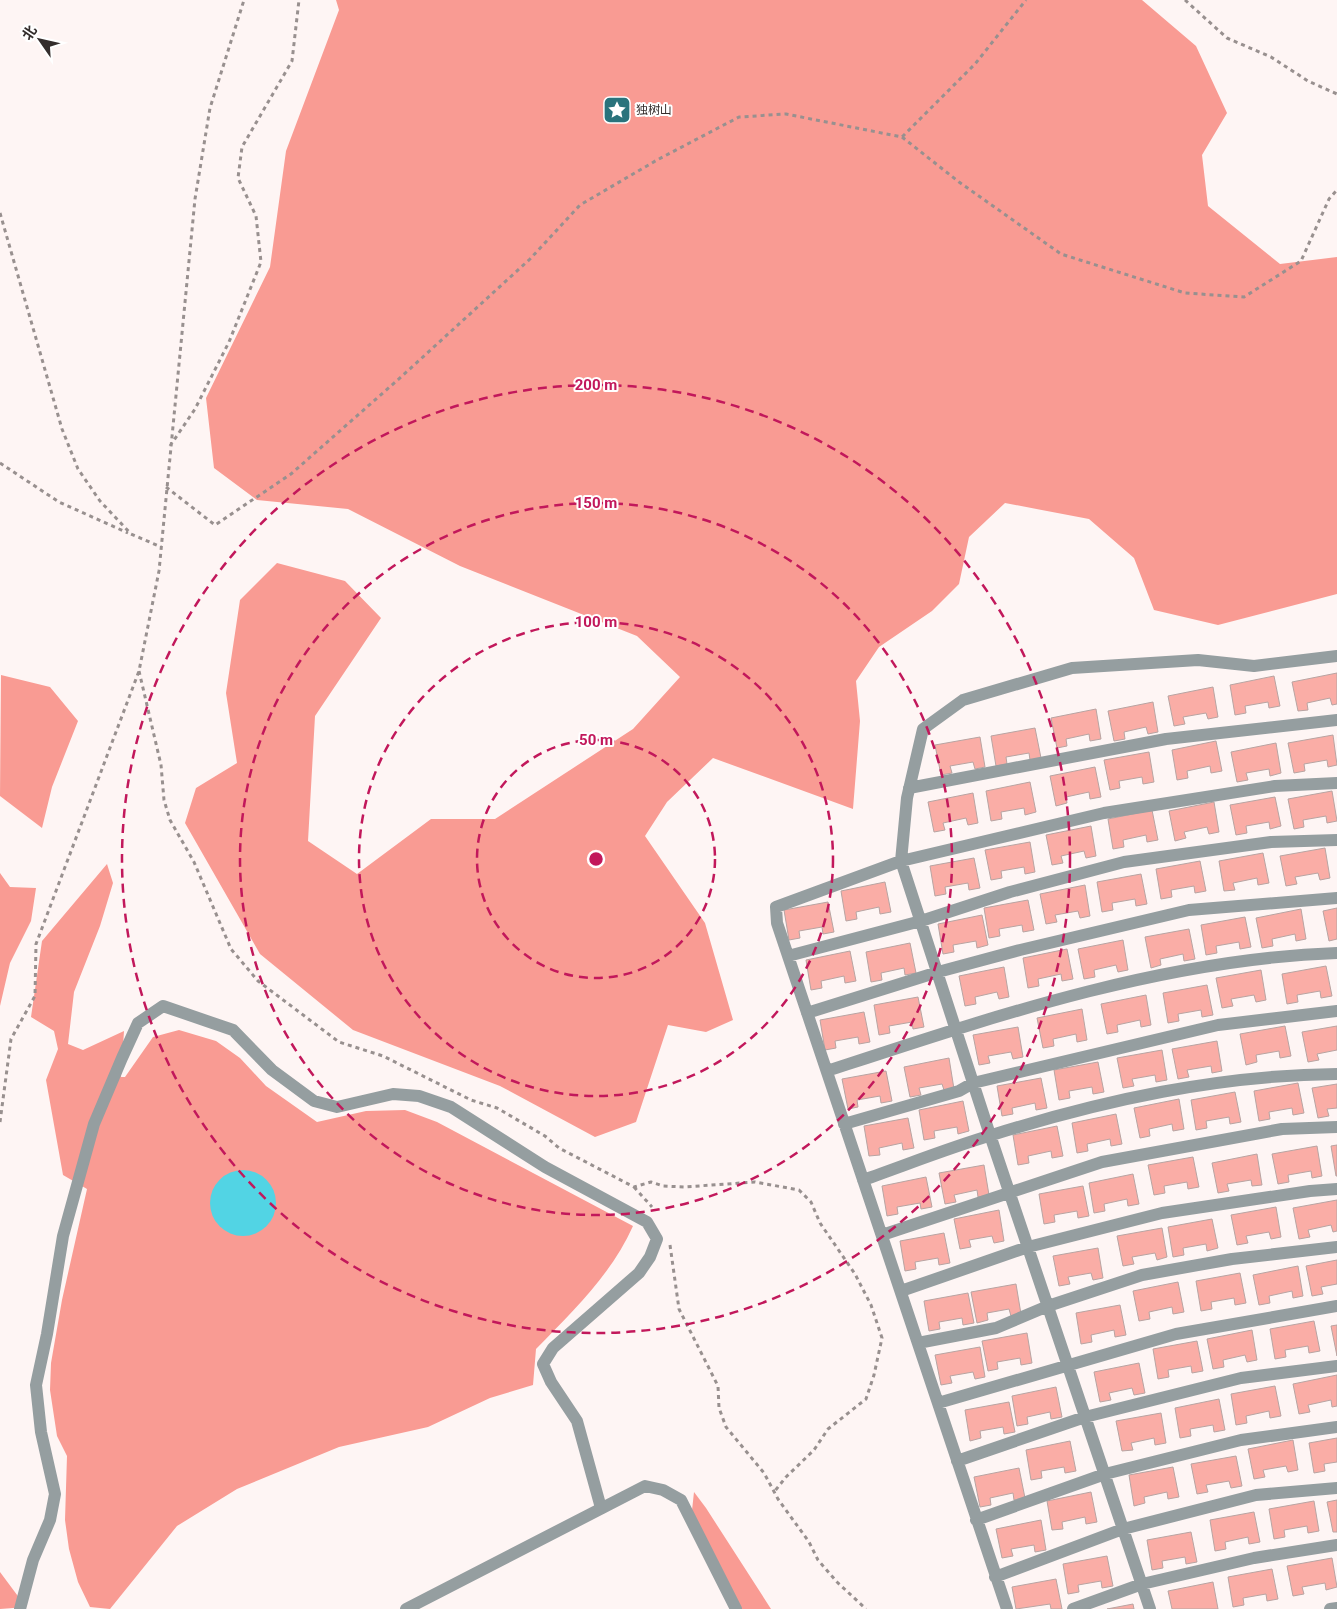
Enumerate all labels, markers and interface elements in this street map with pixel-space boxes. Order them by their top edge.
north arrow [15,15,65,65]
text: 北 [19,22,40,43]
place icon: 独树山 [602,95,632,125]
place label: 独树山 [636,103,672,117]
text: 200 m [575,376,617,394]
text: 150 m [575,494,617,512]
text: 100 m [575,613,617,631]
text: 50 m [579,731,613,749]
centre of rings [587,850,605,868]

